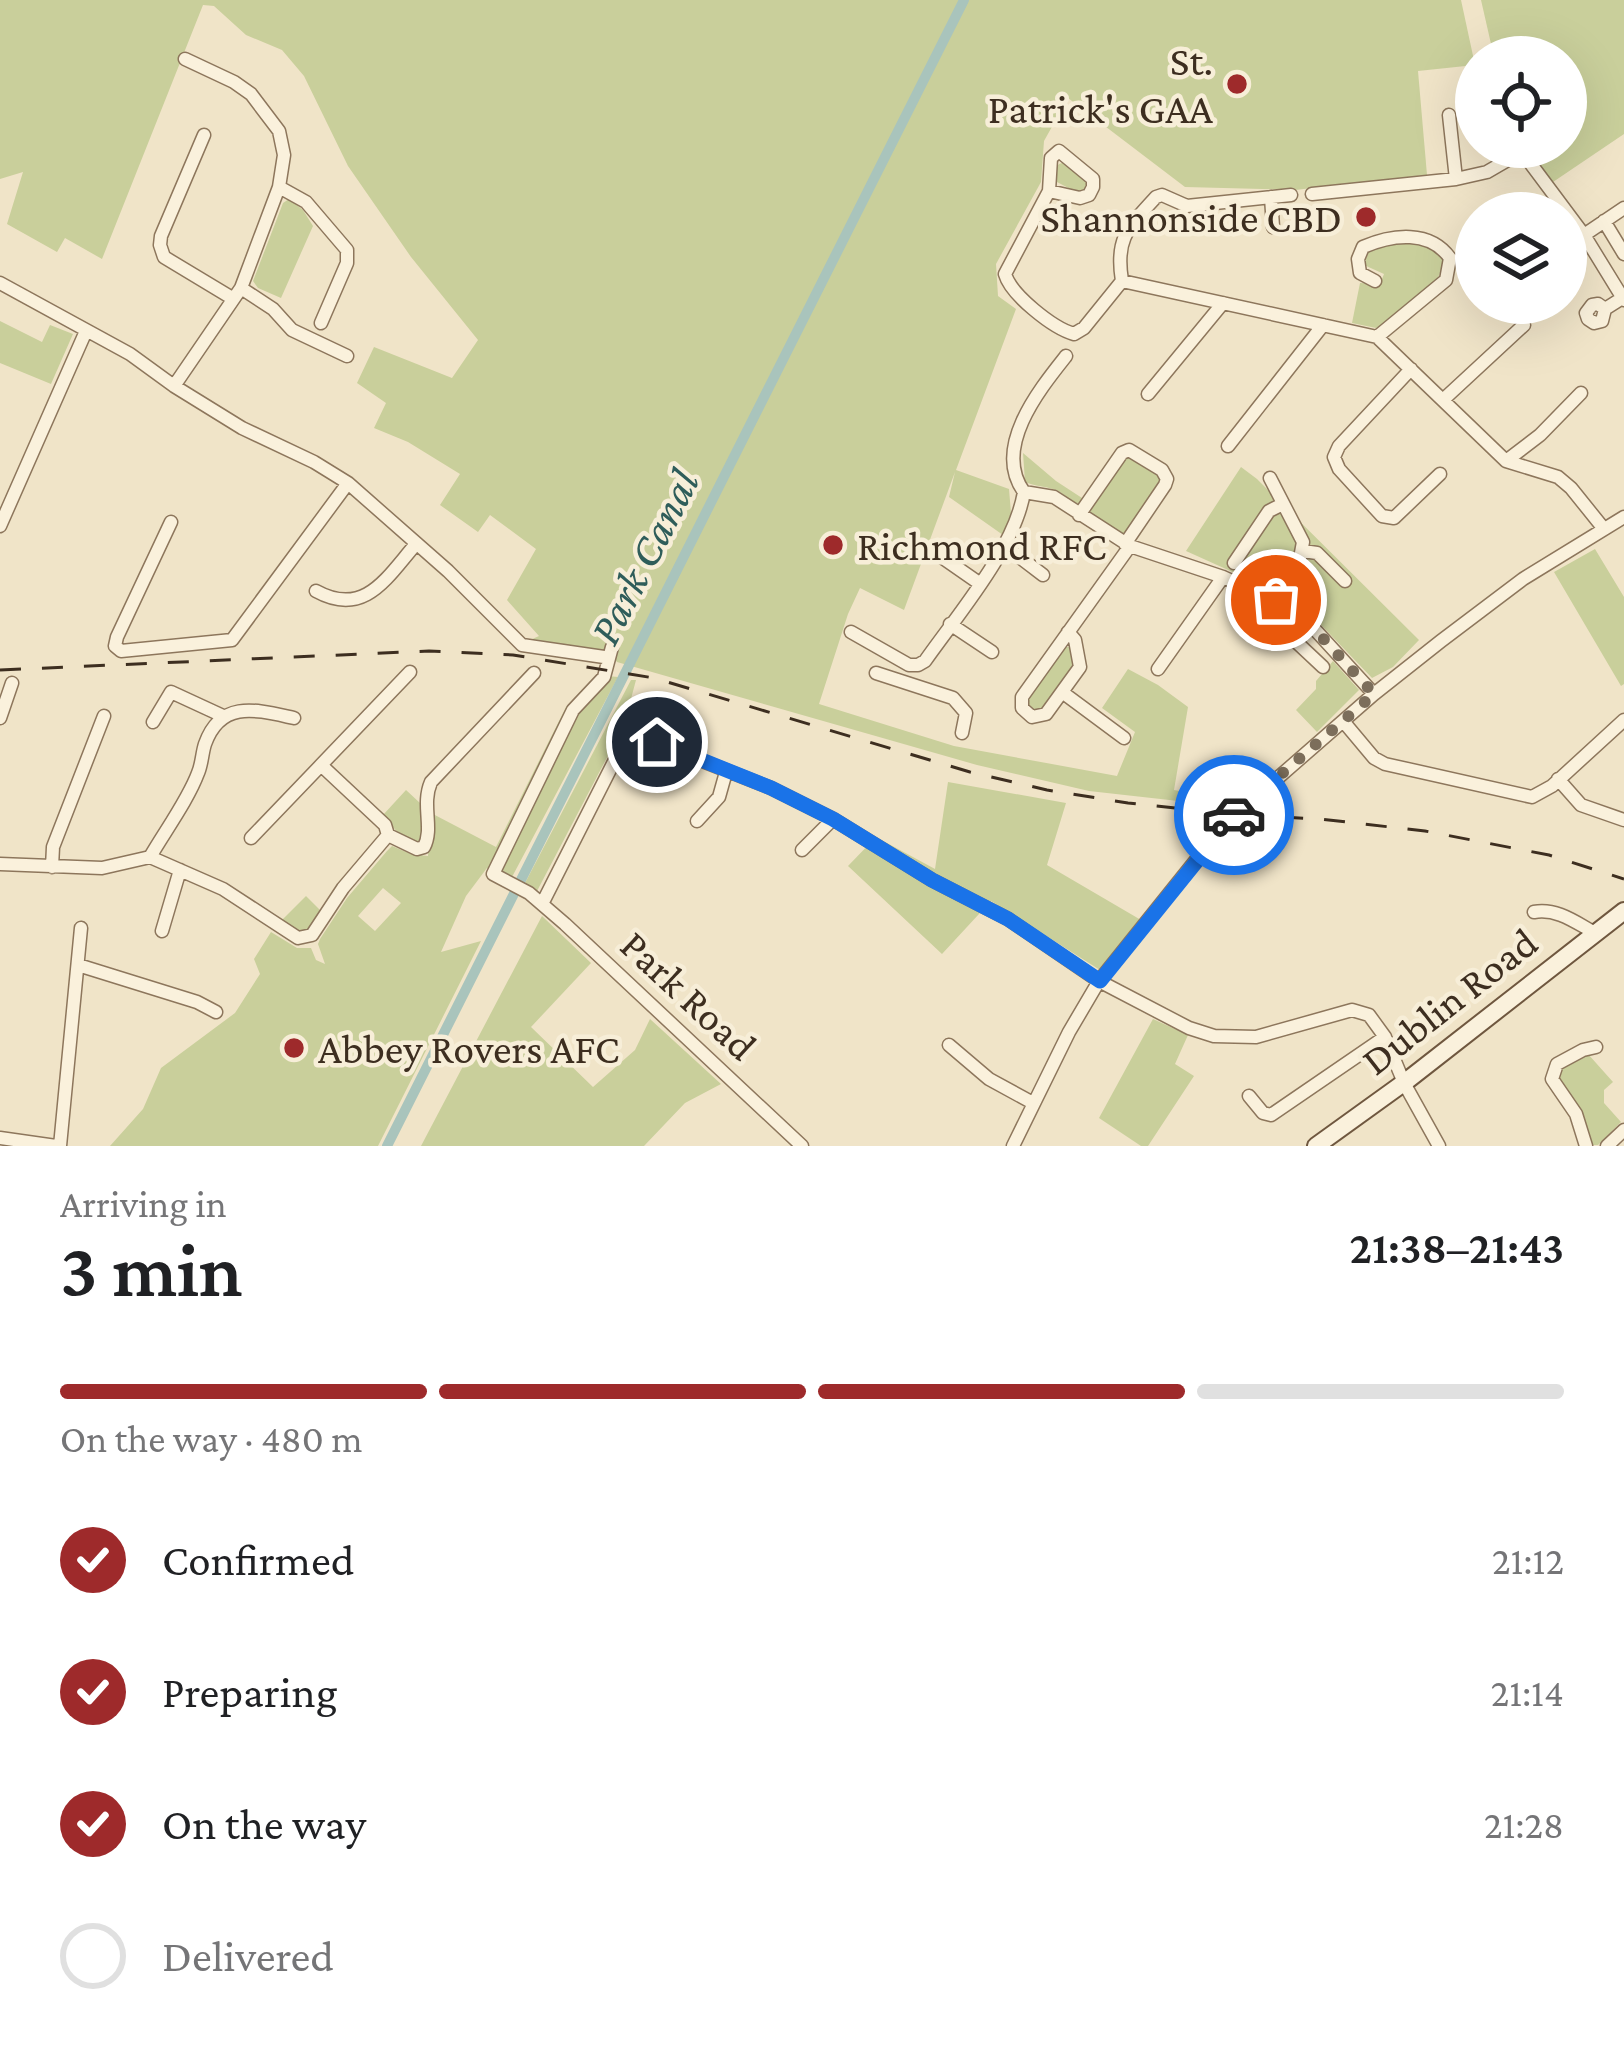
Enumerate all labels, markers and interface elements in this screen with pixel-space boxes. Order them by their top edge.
map controls [1455,36,1587,324]
button: locate [1455,36,1587,168]
place label: St. Patrick's GAA [988,37,1213,132]
marker: St. Patrick's GAA [1224,71,1250,97]
button: layers [1455,192,1587,324]
place label: Shannonside CBD [1040,194,1342,241]
marker: Shannonside CBD [1353,204,1379,230]
water label: Park Canal [579,461,710,652]
place label: Richmond RFC [857,522,1107,569]
marker: Richmond RFC [820,532,846,558]
pin [1225,549,1327,651]
icon: bag [1243,567,1309,633]
pin [606,691,708,793]
icon: home [624,709,690,775]
courier [1174,755,1294,875]
icon: car [1201,782,1267,848]
street label: Dublin Road [1352,918,1546,1084]
street label: Park Road [612,921,766,1069]
place label: Abbey Rovers AFC [318,1025,620,1072]
marker: Abbey Rovers AFC [281,1035,307,1061]
text: Arriving in [60,1182,227,1225]
text: 21:38–21:43 [1350,1223,1564,1273]
text: 3 min [60,1226,243,1313]
text: On the way · 480 m [60,1417,363,1460]
icon: check [60,1527,126,1593]
text: Confirmed [162,1535,354,1585]
text: 21:12 [1492,1539,1564,1582]
icon: check [60,1659,126,1725]
text: Preparing [162,1667,338,1717]
text: 21:14 [1491,1671,1564,1714]
icon: check [60,1791,126,1857]
text: On the way [162,1799,366,1849]
text: 21:28 [1484,1803,1564,1846]
text: Delivered [162,1931,334,1981]

